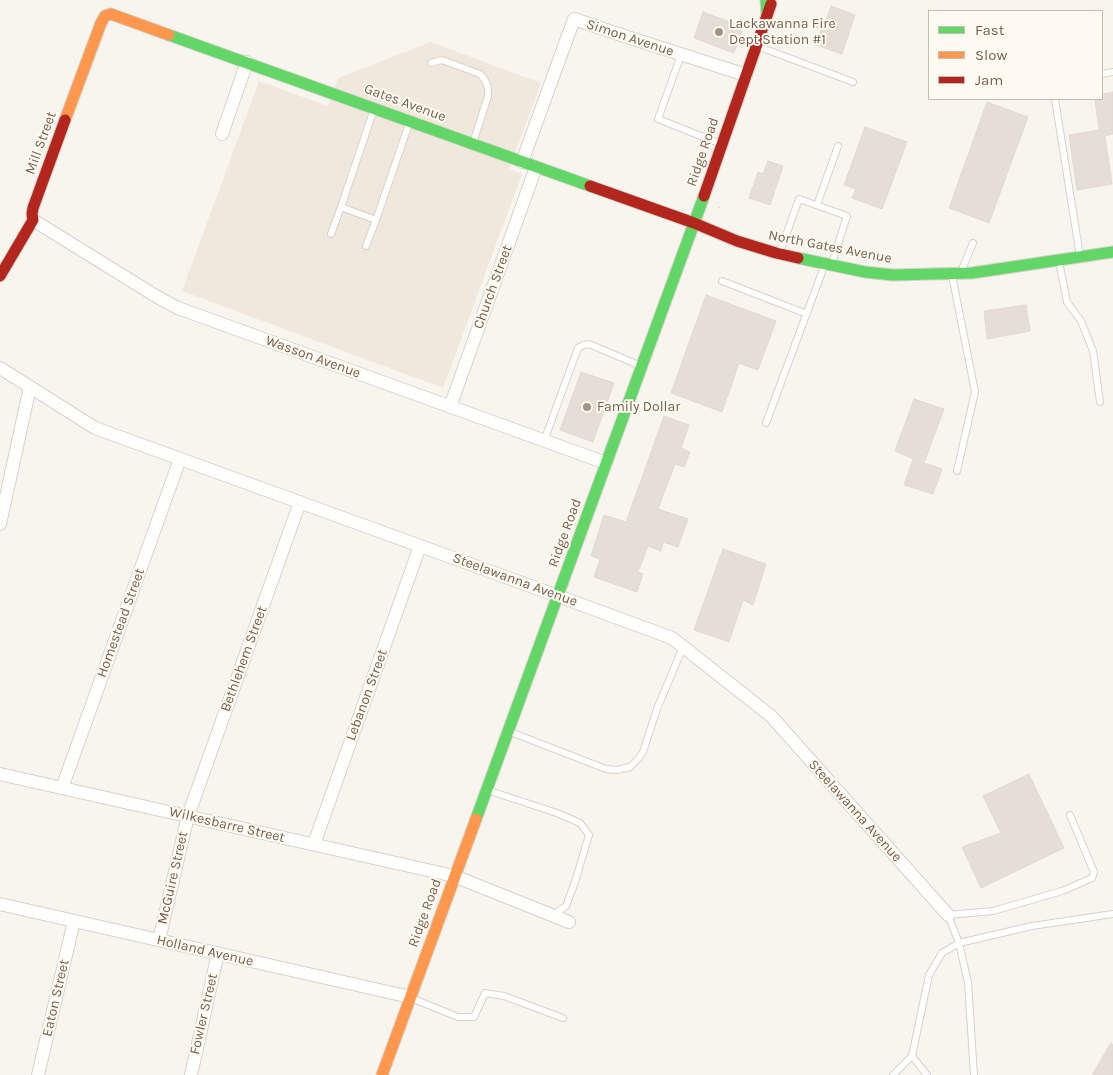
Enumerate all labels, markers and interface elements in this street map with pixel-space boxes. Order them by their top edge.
legend [928,10,1103,100]
street label: Simon Avenue [584,16,676,60]
place label: Lackawanna Fire Dept Station #1 [729,16,836,48]
text: Fast [975,21,1004,39]
marker: Lackawanna Fire Dept Station #1 [713,26,725,38]
text: Slow [975,46,1007,64]
text: Jam [975,71,1003,89]
street label: Gates Avenue [362,80,448,126]
street label: Mill Street [22,109,60,177]
street label: Ridge Road [683,115,723,189]
street label: North Gates Avenue [767,227,893,267]
street label: Church Street [470,243,516,331]
street label: Wasson Avenue [263,332,363,382]
place label: Family Dollar [597,399,680,415]
marker: Family Dollar [581,401,593,413]
street label: Ridge Road [545,496,585,570]
street label: Steelawanna Avenue [450,550,580,610]
street label: Homestead Street [93,566,149,680]
street label: Bethlehem Street [217,604,271,714]
street label: Lebanon Street [343,647,391,743]
street label: Steelawanna Avenue [805,756,905,866]
street label: Wilkesbarre Street [168,804,286,846]
street label: McGuire Street [154,830,192,926]
street label: Ridge Road [405,876,445,950]
street label: Holland Avenue [155,932,255,970]
street label: Eaton Street [39,958,73,1038]
street label: Fowler Street [187,972,221,1056]

